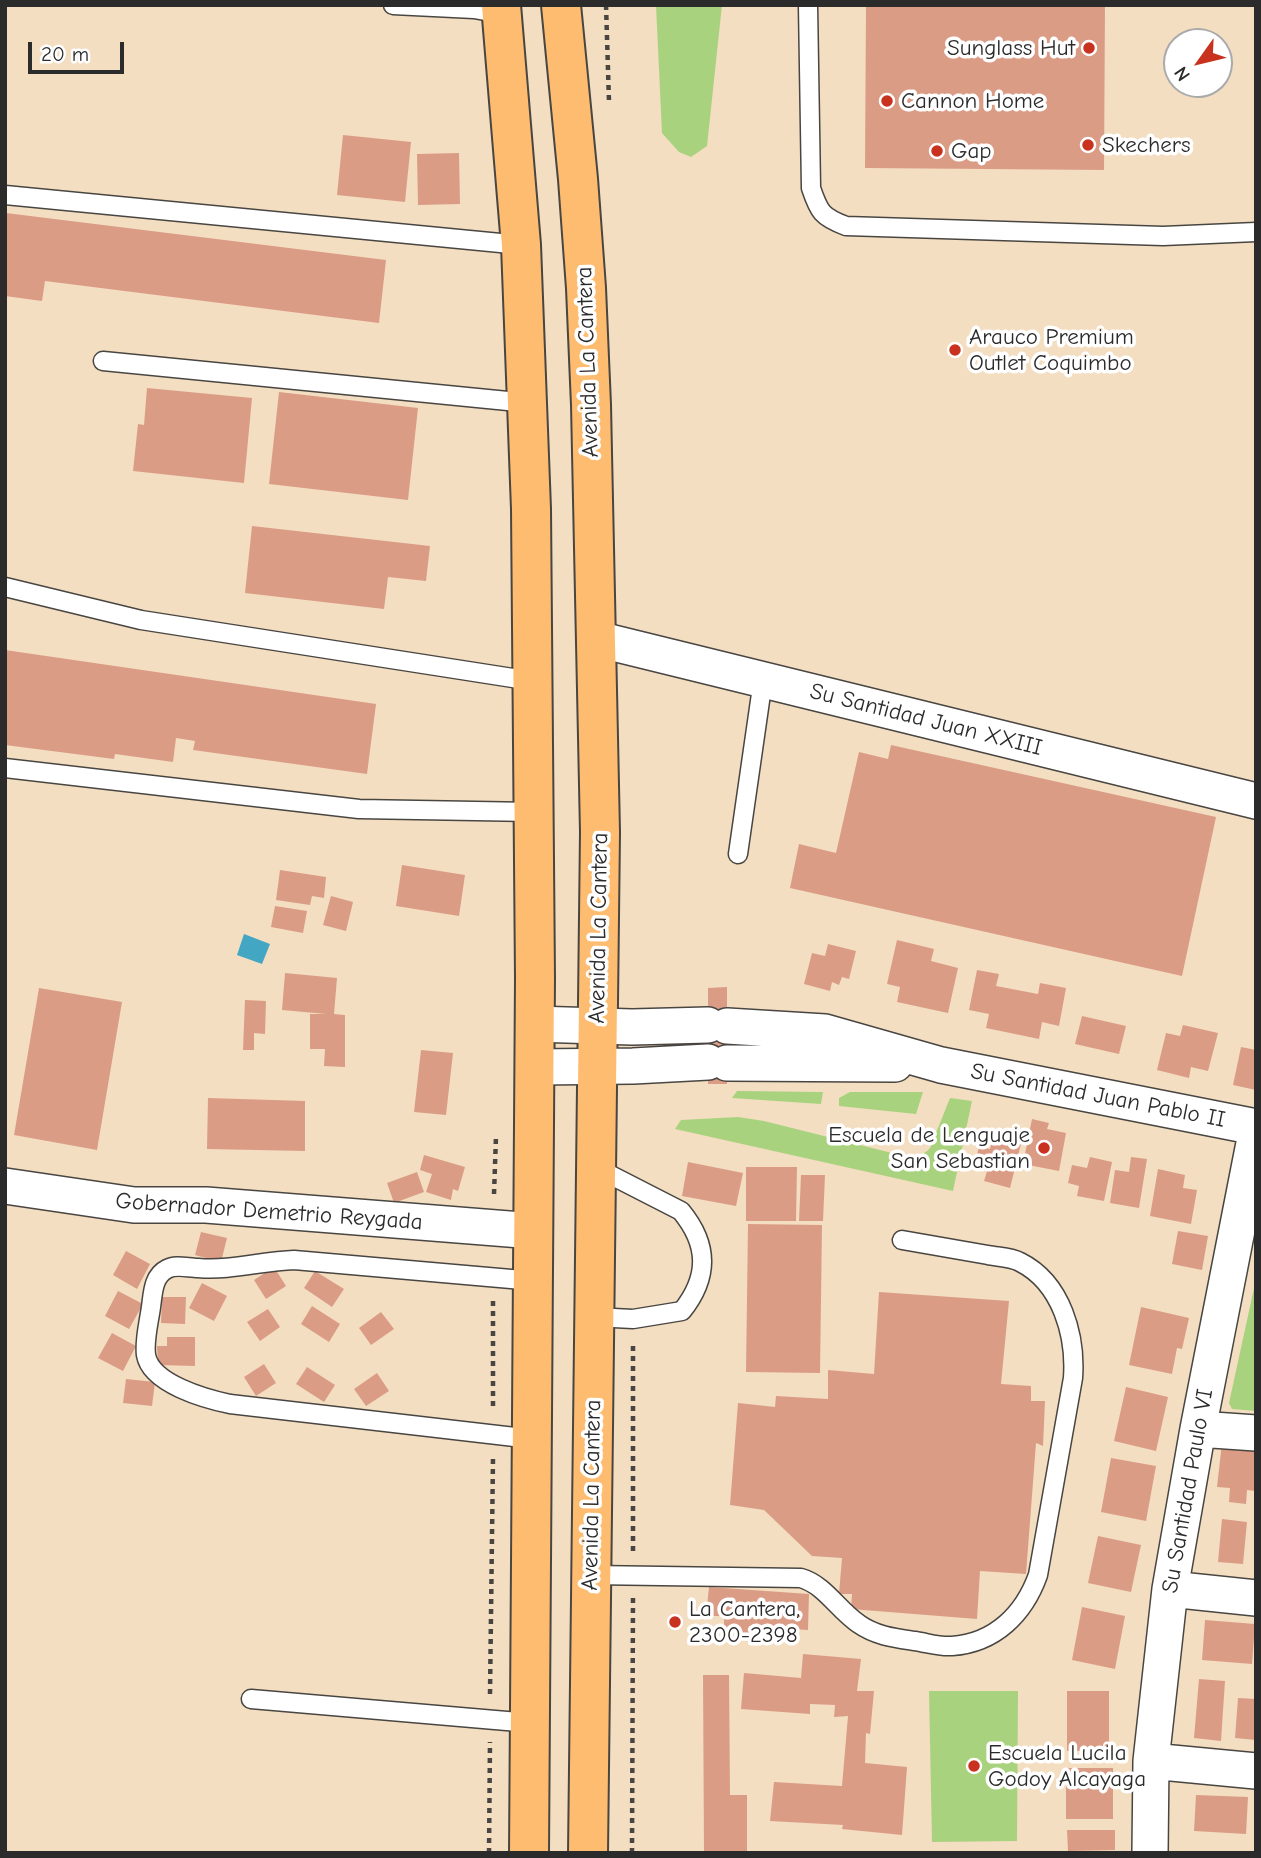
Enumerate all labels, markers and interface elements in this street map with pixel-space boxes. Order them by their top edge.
scale bar [32,28,128,72]
north arrow [1163,28,1233,98]
place label: Sunglass Hut [947,34,1075,62]
marker: Sunglass Hut [1081,40,1097,56]
text: 20 m [41,42,89,66]
text: N [1170,62,1195,85]
place label: Cannon Home [901,87,1044,115]
marker: Cannon Home [879,93,895,109]
place label: Skechers [1102,131,1191,159]
place label: Gap [951,137,992,165]
marker: Skechers [1080,137,1096,153]
marker: Gap [929,143,945,159]
street label: Avenida La Cantera [571,266,605,458]
place label: Arauco Premium Outlet Coquimbo [969,323,1134,377]
marker: Arauco Premium Outlet Coquimbo [947,342,963,358]
street label: Su Santidad Juan XXIII [807,678,1045,762]
street label: Avenida La Cantera [584,832,614,1024]
street label: Su Santidad Juan Pablo II [968,1058,1228,1134]
place label: Escuela de Lenguaje San Sebastian [828,1121,1030,1175]
marker: Escuela de Lenguaje San Sebastian [1036,1140,1052,1156]
street label: Gobernador Demetrio Reygada [115,1188,423,1236]
street label: Su Santidad Paulo VI [1156,1387,1220,1595]
street label: Avenida La Cantera [577,1399,607,1591]
place label: La Cantera, 2300-2398 [689,1595,800,1649]
marker: La Cantera, 2300-2398 [667,1614,683,1630]
place label: Escuela Lucila Godoy Alcayaga [988,1739,1146,1793]
marker: Escuela Lucila Godoy Alcayaga [966,1758,982,1774]

